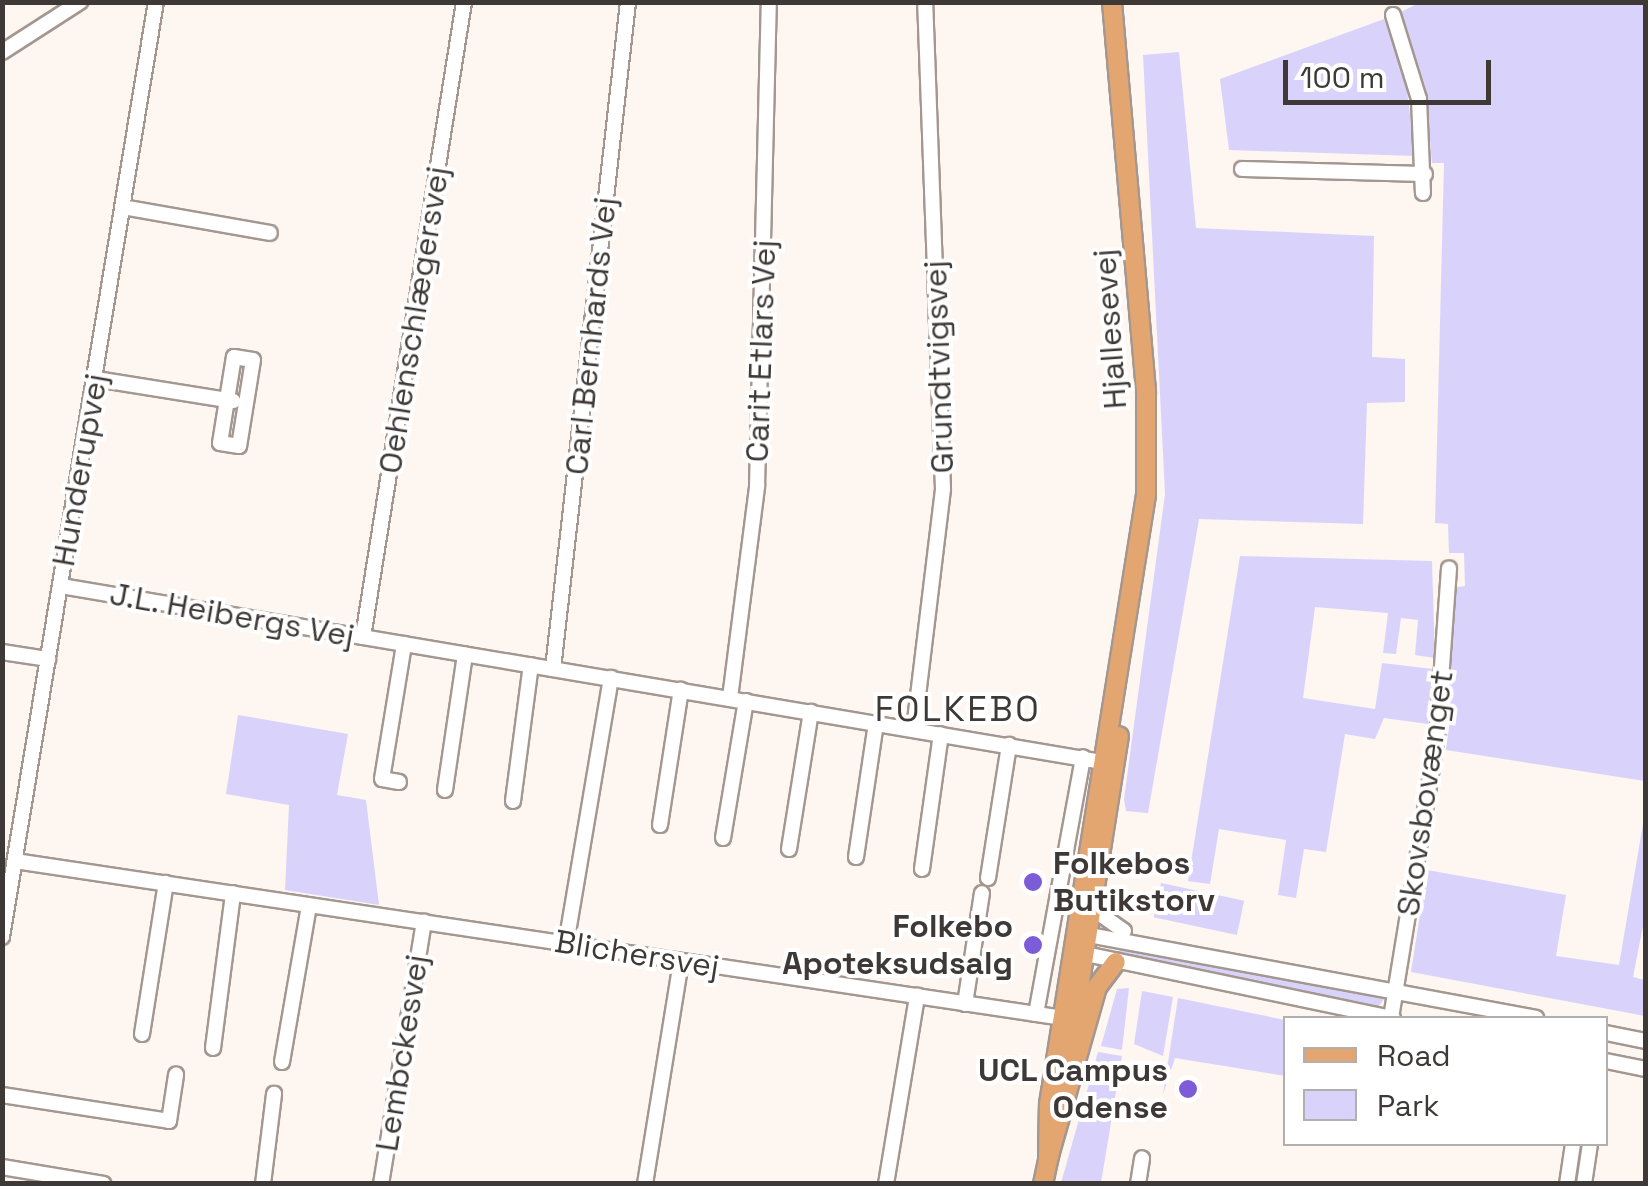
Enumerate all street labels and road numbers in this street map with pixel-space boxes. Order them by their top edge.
street label: Oehlenschlægersvej [371,164,457,476]
street label: Carl Bernhards Vej [557,195,625,477]
street label: Carit Etlars Vej [738,239,784,463]
street label: Hjallesevej [1085,248,1135,410]
street label: Grundtvigsvej [916,260,962,474]
street label: Hunderupvej [44,371,116,569]
street label: J.L. Heibergs Vej [106,574,358,656]
street label: Skovsbovænget [1389,668,1461,918]
street label: Blichersvej [552,922,722,986]
street label: Lembckesvej [368,952,436,1154]

